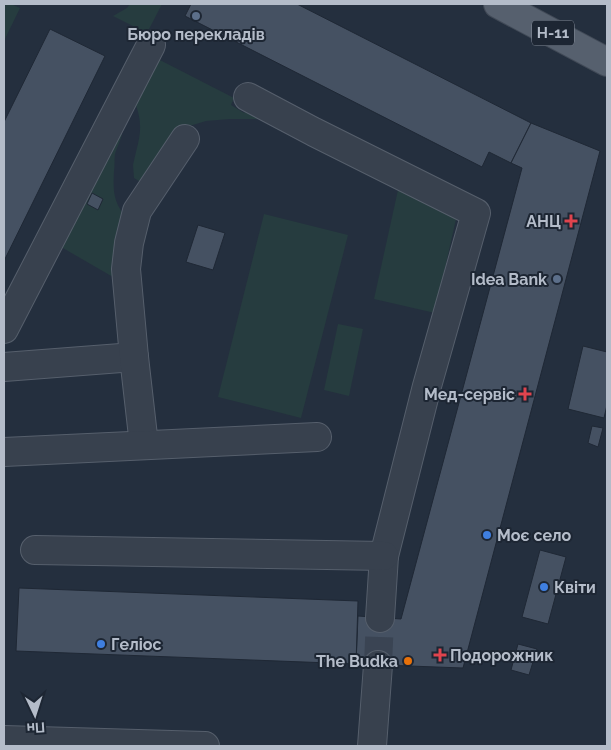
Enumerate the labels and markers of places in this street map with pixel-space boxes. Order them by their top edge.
marker: Бюро перекладів [190,10,202,22]
place label: Бюро перекладів [127,25,265,44]
place label: АНЦ [526,212,561,231]
marker: АНЦ [565,215,577,227]
place label: Idea Bank [471,270,547,289]
marker: Idea Bank [551,273,563,285]
place label: Мед-сервіс [424,385,515,404]
marker: Мед-сервіс [519,388,531,400]
place label: Моє cело [497,526,572,545]
marker: Моє cело [481,529,493,541]
place label: Квіти [554,578,596,597]
marker: Квіти [538,581,550,593]
place label: Геліос [111,635,162,654]
marker: Геліос [95,638,107,650]
place label: Подорожник [450,646,553,665]
marker: Подорожник [434,649,446,661]
place label: The Budka [316,652,398,671]
marker: The Budka [402,655,414,667]

